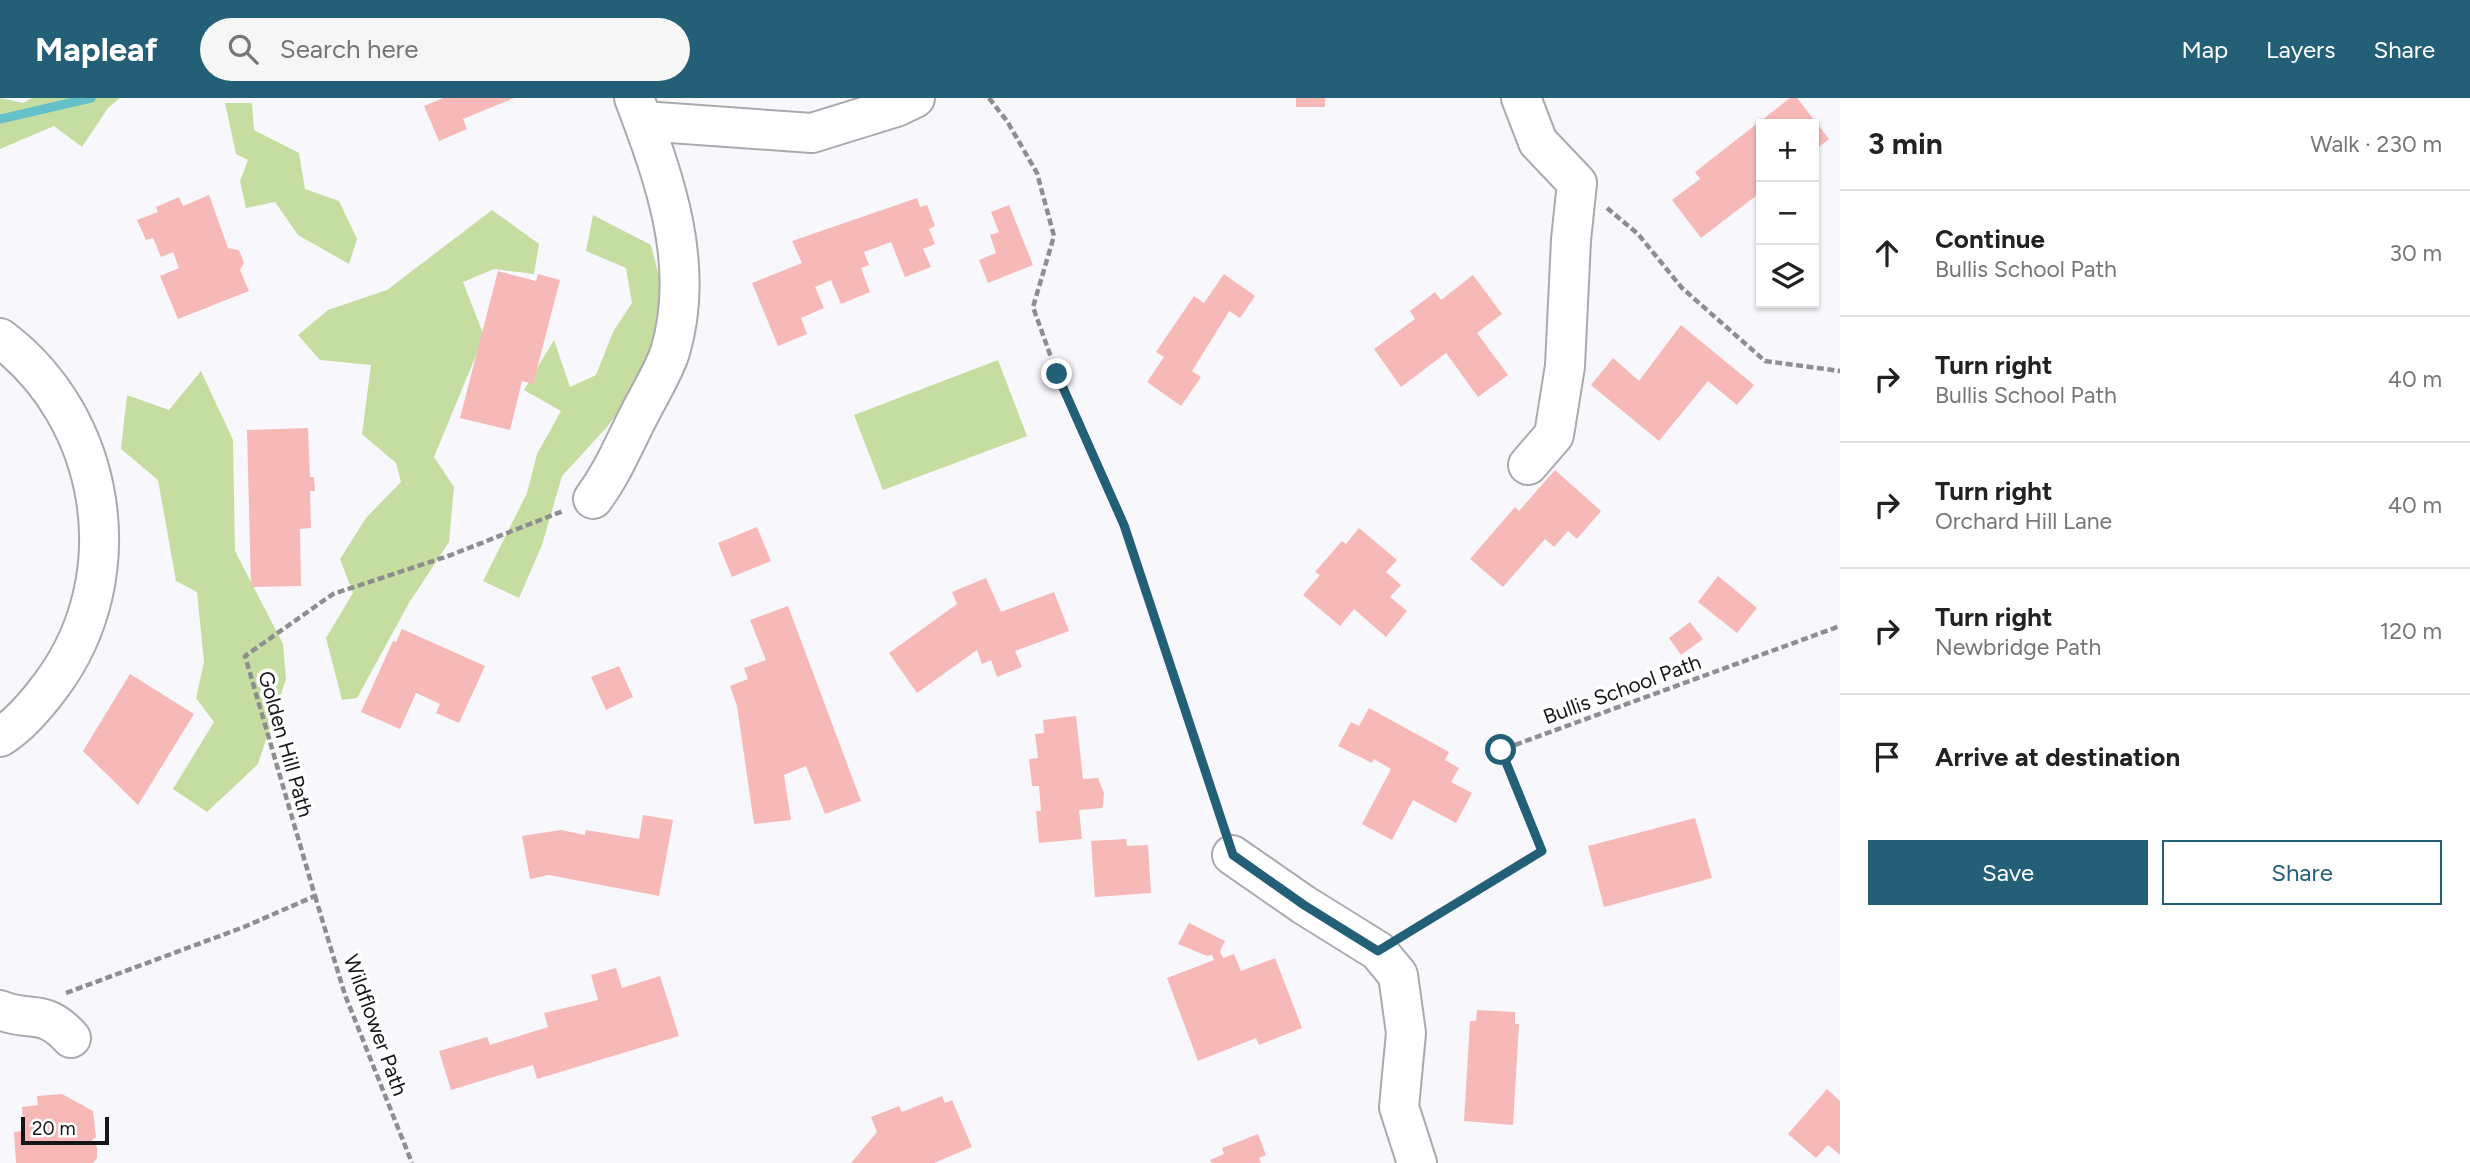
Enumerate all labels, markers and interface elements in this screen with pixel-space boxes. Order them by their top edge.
search box [200,18,690,81]
text: Mapleaf [35,30,158,69]
icon: search [224,30,262,68]
text: Search here [280,33,419,65]
text: Map [2181,35,2228,64]
text: Layers [2266,35,2335,64]
text: Share [2373,35,2435,64]
map controls [1756,119,1819,308]
button: + [1756,119,1819,182]
text: 3 min [1868,125,1943,162]
text: Walk · 230 m [2310,130,2442,158]
button: − [1756,182,1819,245]
text: Continue [1935,223,2045,255]
icon: ahead [1868,234,1906,272]
text: 30 m [2389,239,2442,267]
button: layers [1756,245,1819,308]
text: Bullis School Path [1935,255,2117,283]
text: Turn right [1935,349,2052,381]
route end [1041,358,1072,389]
icon: right [1868,360,1906,398]
text: 40 m [2388,365,2442,393]
text: Bullis School Path [1935,381,2117,409]
text: Turn right [1935,475,2052,507]
icon: right [1868,486,1906,524]
text: 40 m [2388,491,2442,519]
text: Orchard Hill Lane [1935,507,2112,535]
text: Turn right [1935,601,2052,633]
icon: right [1868,612,1906,650]
text: 120 m [2380,617,2442,645]
text: Newbridge Path [1935,633,2101,661]
street label: Bullis School Path [1540,649,1704,729]
street label: Golden Hill Path [253,668,319,820]
route start [1485,734,1516,765]
icon: arrive [1868,738,1906,776]
text: Arrive at destination [1935,741,2180,773]
button: Save [1868,840,2148,905]
button: Share [2162,840,2442,905]
street label: Wildflower Path [339,951,413,1099]
scale bar [21,1114,108,1146]
text: 20 m [32,1117,76,1140]

